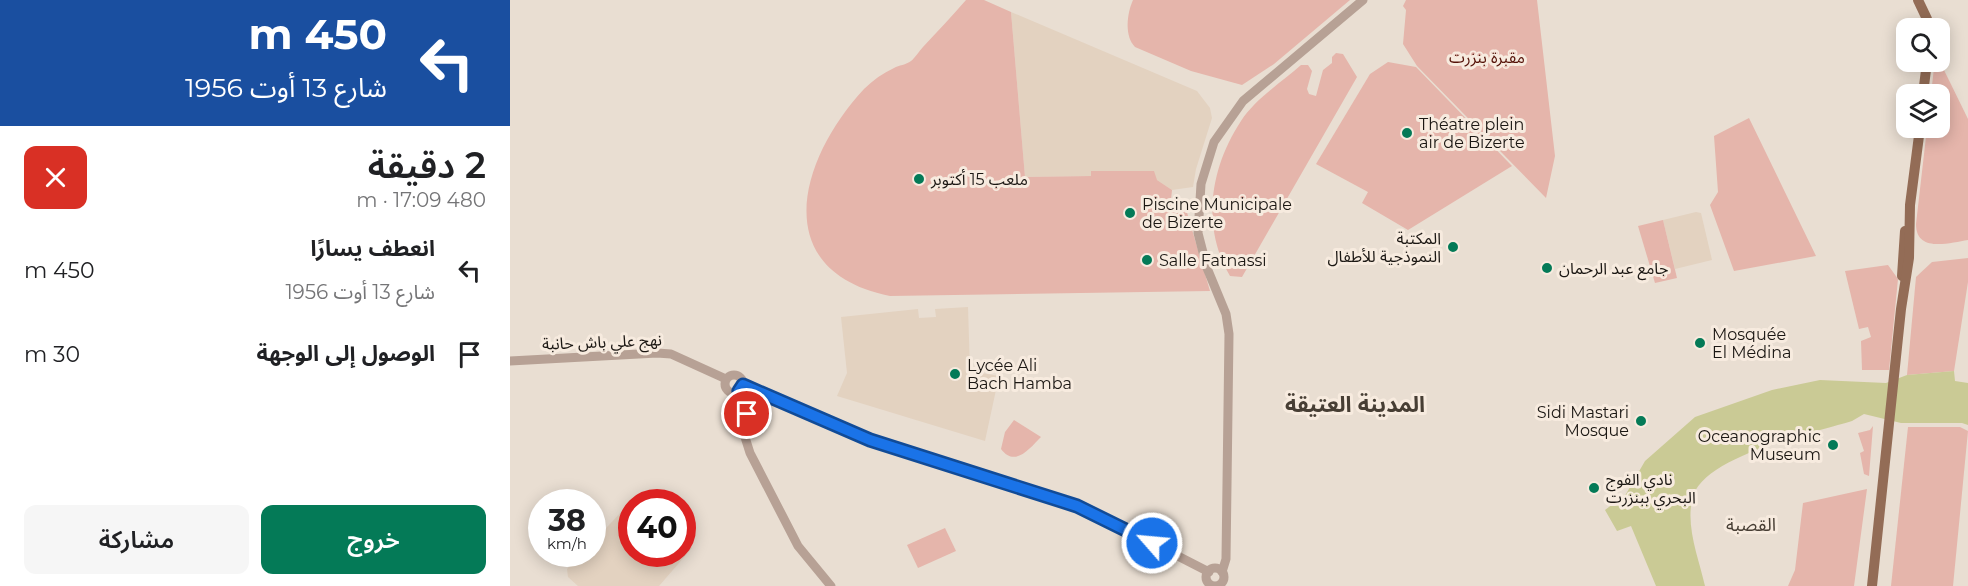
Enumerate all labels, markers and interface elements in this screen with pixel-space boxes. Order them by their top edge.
text: 450 m [249,8,387,60]
map controls [1896,18,1950,138]
button: search [1896,18,1950,72]
icon: left [408,24,486,102]
park label: مقبرة بنزرت [1449,48,1525,67]
text: شارع 13 أوت 1956 [185,71,387,104]
button: layers [1896,84,1950,138]
place label: Théatre plein air de Bizerte [1419,115,1525,152]
marker: Théatre plein air de Bizerte [1400,126,1414,140]
text: 2 دقيقة [368,143,486,187]
button: close [24,146,87,209]
place label: ملعب 15 أكتوبر [930,169,1028,189]
marker: ملعب 15 أكتوبر [912,172,926,186]
text: 480 m · 17:09 [356,188,486,212]
place label: Piscine Municipale de Bizerte [1142,195,1292,232]
marker: Piscine Municipale de Bizerte [1123,206,1137,220]
place label: المكتبة النموذجية للأطفال [1327,229,1441,267]
text: انعطف يسارًا [311,235,435,262]
marker: المكتبة النموذجية للأطفال [1446,240,1460,254]
place label: Salle Fatnassi [1159,251,1267,270]
marker: Salle Fatnassi [1140,253,1154,267]
icon: left [453,254,486,287]
text: 450 m [24,257,95,284]
place label: جامع عبد الرحمان [1559,259,1668,281]
marker: جامع عبد الرحمان [1540,261,1554,275]
text: شارع 13 أوت 1956 [285,280,435,304]
place label: Mosquée El Médina [1712,325,1792,362]
street label: نهج علي باش حانبة [542,330,662,357]
marker: Mosquée El Médina [1693,336,1707,350]
icon: arrive [453,338,486,371]
text: الوصول إلى الوجهة [256,340,435,367]
text: 30 m [24,341,80,368]
place label: Lycée Ali Bach Hamba [967,356,1072,393]
marker: Lycée Ali Bach Hamba [948,367,962,381]
pin [721,388,772,439]
district label: المدينة العتيقة [1285,391,1425,418]
icon: arrive [730,397,763,430]
place label: Sidi Mastari Mosque [1537,403,1629,440]
marker: Sidi Mastari Mosque [1634,414,1648,428]
place label: Oceanographic Museum [1698,427,1821,464]
marker: Oceanographic Museum [1826,438,1840,452]
place label: نادي الفوج البحري ببنزرت [1606,470,1696,509]
marker: نادي الفوج البحري ببنزرت [1587,481,1601,495]
speed limit sign: 40 [618,489,696,567]
text: 38 [548,502,586,539]
button: مشاركة [24,505,249,574]
button: خروج [261,505,486,574]
position arrow [1120,511,1184,575]
district label: القصبة [1726,514,1776,536]
text: km/h [547,534,587,553]

